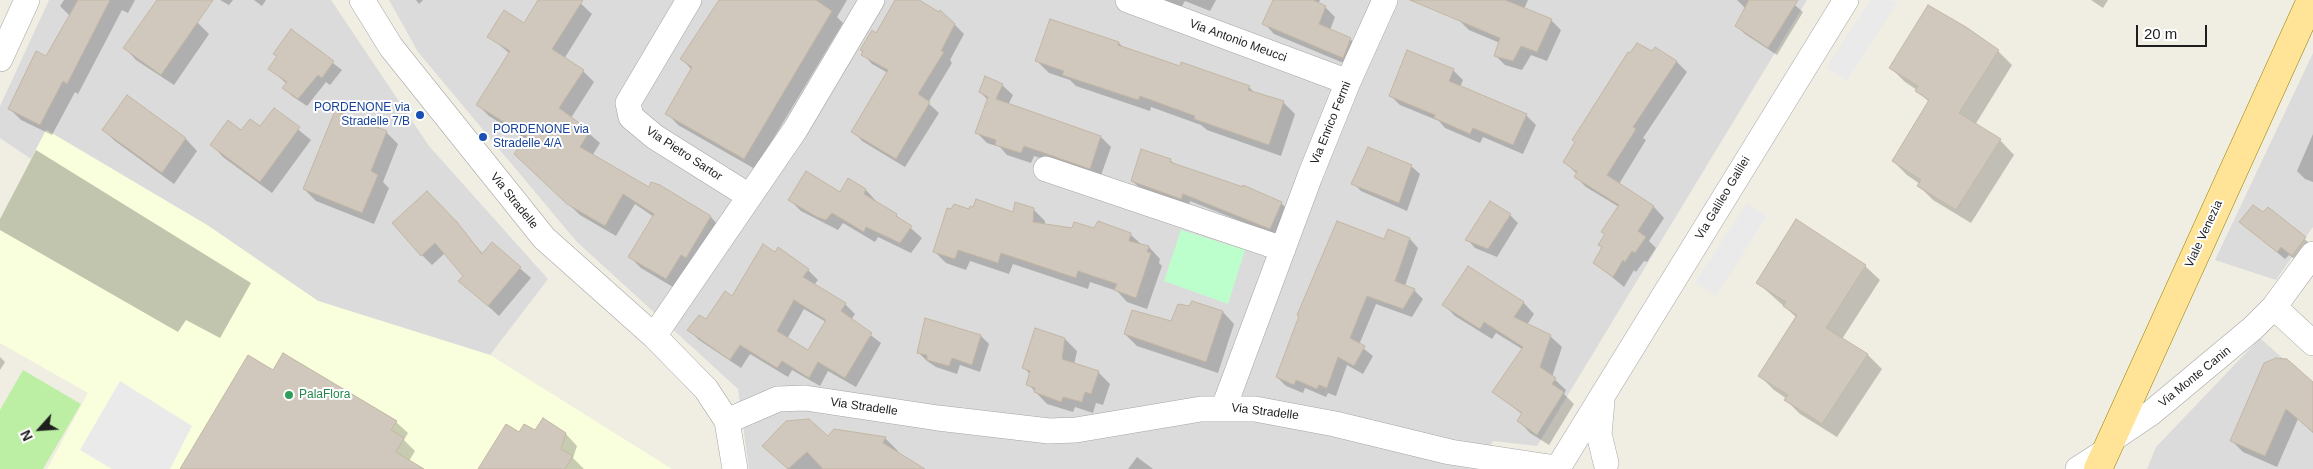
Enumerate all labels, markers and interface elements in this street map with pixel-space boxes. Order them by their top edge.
scale bar [2138,15,2209,47]
street label: Via Antonio Meucci [1187,17,1289,65]
text: 20 m [2144,25,2177,42]
street label: Via Enrico Fermi [1308,79,1354,167]
place label: PORDENONE via Stradelle 7/B [314,101,410,129]
marker: PORDENONE via Stradelle 7/B [414,109,426,121]
place label: PORDENONE via Stradelle 4/A [493,123,589,151]
street label: Via Pietro Sartor [643,124,725,184]
marker: PORDENONE via Stradelle 4/A [477,131,489,143]
street label: Via Galileo Galilei [1692,154,1754,242]
street label: Via Stradelle [487,170,541,232]
street label: Viale Venezia [2182,198,2226,270]
street label: Via Monte Canin [2156,344,2234,410]
place label: PalaFlora [299,388,350,402]
marker: PalaFlora [283,389,295,401]
street label: Via Stradelle [829,395,899,419]
street label: Via Stradelle [1230,401,1300,423]
north arrow [15,404,65,454]
text: N [17,428,36,444]

